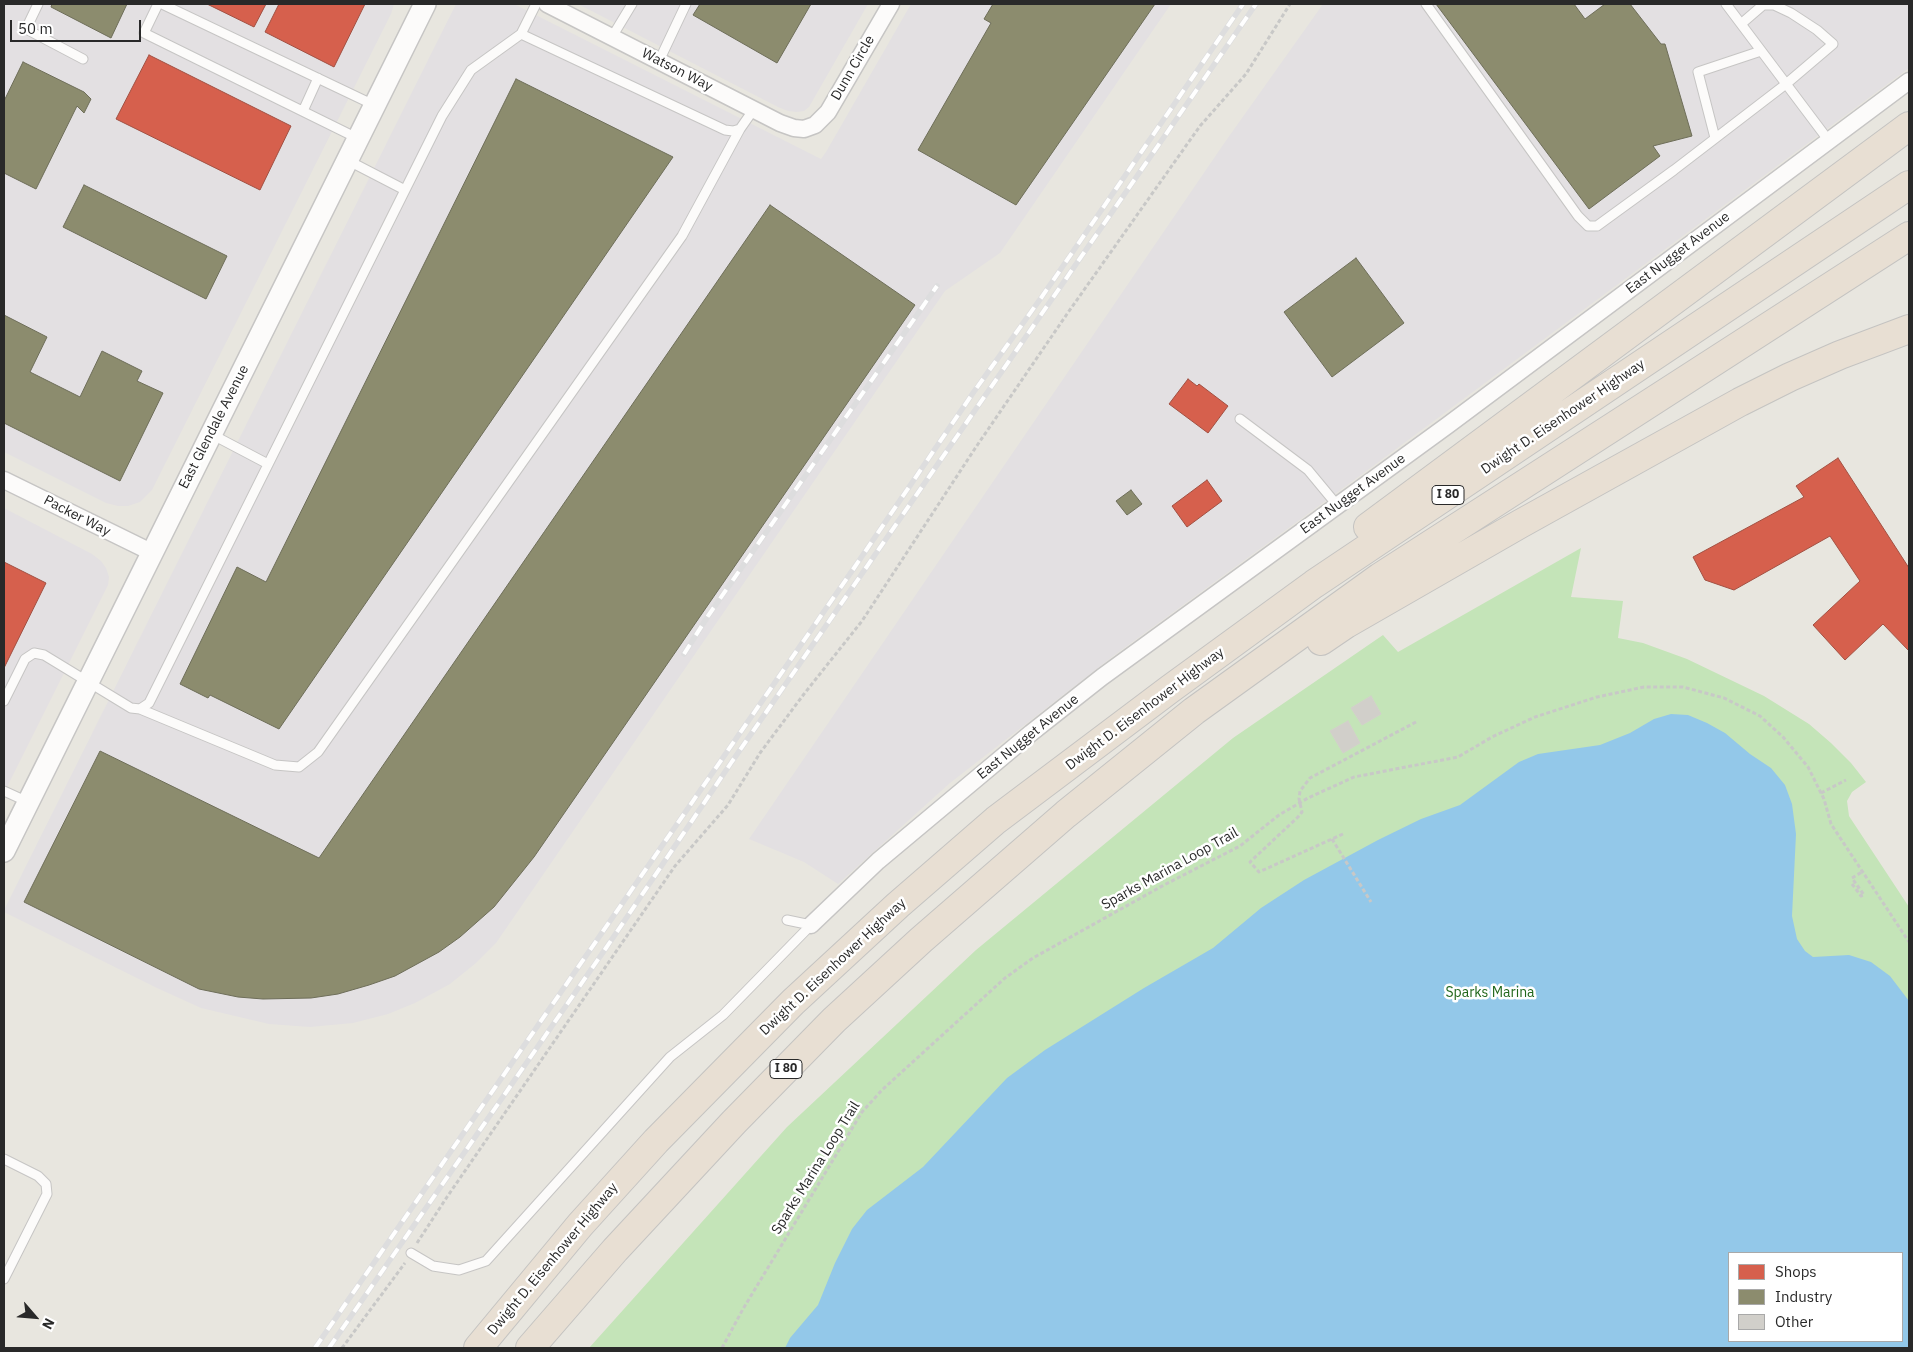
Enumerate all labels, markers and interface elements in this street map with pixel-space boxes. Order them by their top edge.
scale bar [12,10,144,42]
text: 50 m [18,19,53,38]
street label: Dunn Circle [828,32,878,104]
street label: Watson Way [639,45,715,95]
street label: East Nugget Avenue [1623,208,1733,298]
street label: Dwight D. Eisenhower Highway [1478,356,1648,478]
street label: East Glendale Avenue [175,362,253,492]
street label: East Nugget Avenue [1297,450,1409,538]
road number: I 80 [1432,486,1464,504]
street label: Packer Way [41,492,113,540]
street label: Dwight D. Eisenhower Highway [1063,644,1227,774]
street label: East Nugget Avenue [974,691,1082,783]
street label: Sparks Marina Loop Trail [1099,824,1241,914]
street label: Dwight D. Eisenhower Highway [756,895,910,1039]
park label: Sparks Marina [1445,985,1535,1001]
road number: I 80 [770,1060,802,1078]
street label: Sparks Marina Loop Trail [768,1098,864,1238]
street label: Dwight D. Eisenhower Highway [484,1179,622,1339]
legend [1728,1252,1903,1342]
text: Shops [1775,1262,1817,1281]
text: Industry [1775,1287,1832,1306]
north arrow [10,1292,60,1342]
text: Other [1775,1312,1813,1331]
text: N [38,1315,59,1332]

